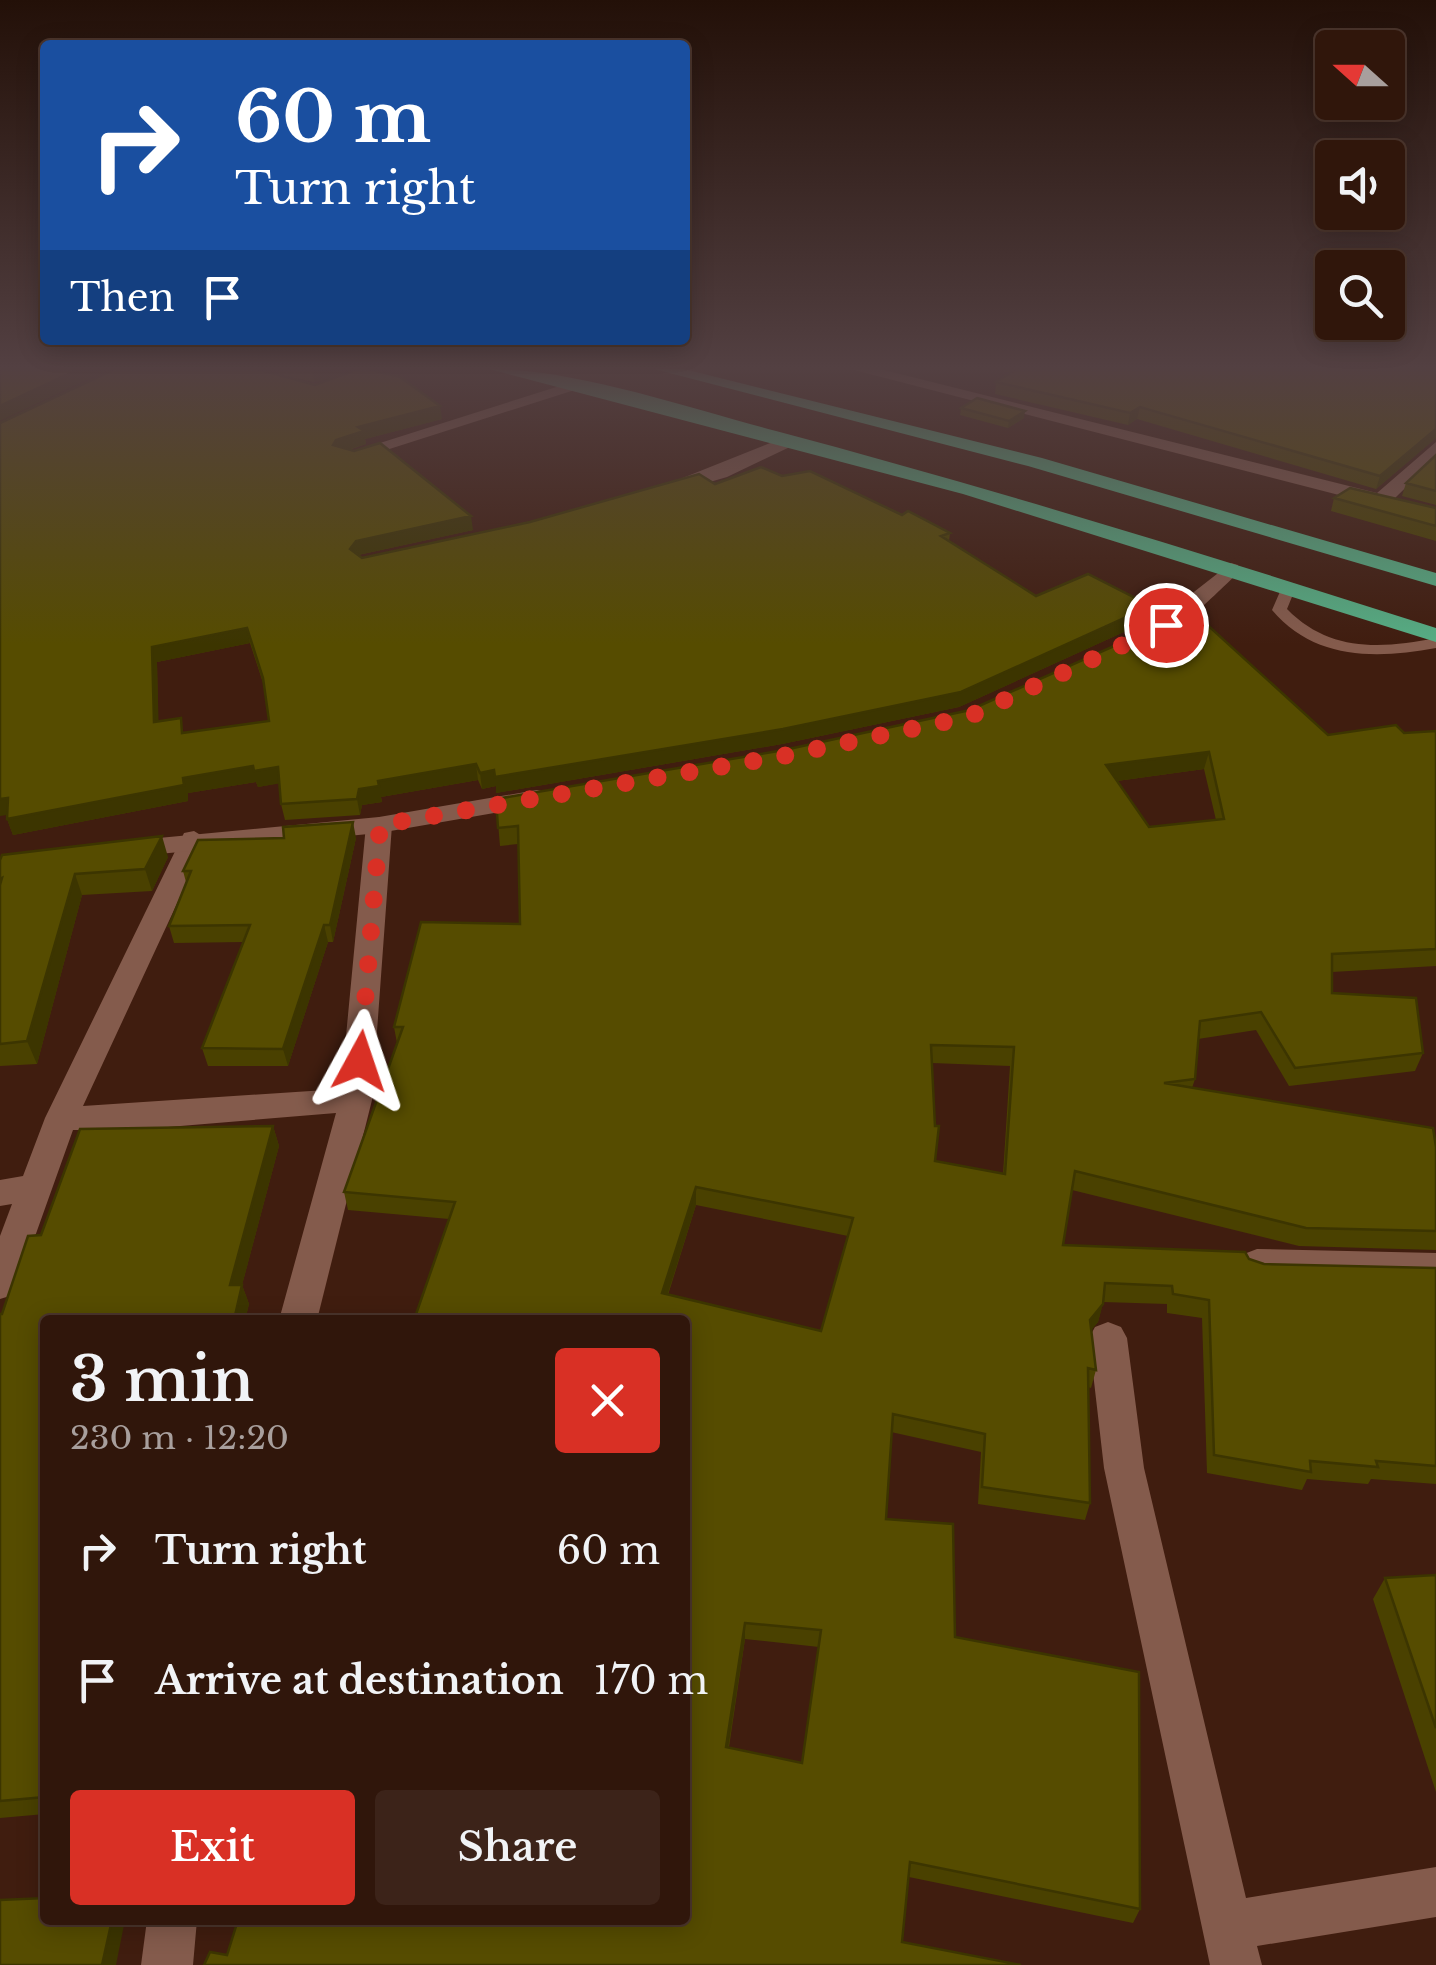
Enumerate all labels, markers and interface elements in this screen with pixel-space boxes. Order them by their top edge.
north arrow [1315,30,1405,120]
map controls [1315,30,1405,340]
text: 60 m [235,74,431,161]
icon: right [70,80,200,210]
button: sound [1315,140,1405,230]
text: Turn right [235,160,476,216]
button: search [1315,250,1405,340]
icon: arrive [195,270,250,325]
text: Then [70,274,175,321]
pin [1124,583,1209,668]
icon: arrive [1139,598,1194,653]
position arrow [308,1009,412,1113]
text: 3 min [70,1343,254,1417]
button: close [555,1348,660,1453]
text: 230 m · 12:20 [70,1418,289,1458]
icon: right [70,1523,125,1578]
text: Turn right [155,1527,366,1574]
text: 60 m [557,1527,660,1574]
icon: arrive [70,1653,125,1708]
text: Arrive at destination [155,1657,564,1704]
text: 170 m [594,1657,708,1704]
button: Exit [70,1790,355,1905]
button: Share [375,1790,660,1905]

